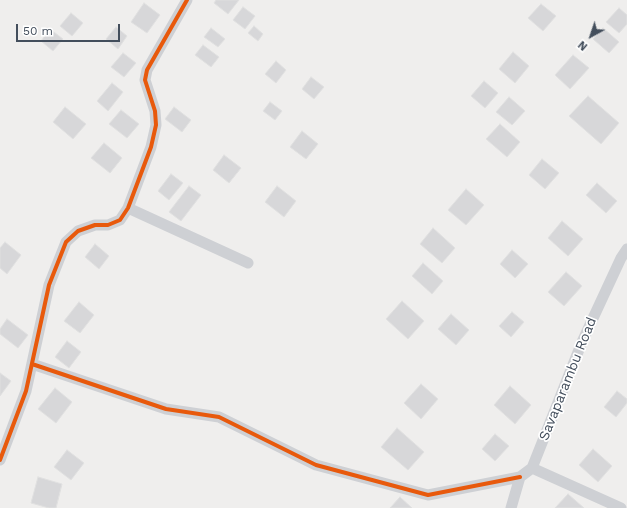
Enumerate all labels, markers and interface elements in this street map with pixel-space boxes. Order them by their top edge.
scale bar [18,16,122,42]
north arrow [571,16,611,56]
text: 50 m [23,24,53,38]
text: N [576,38,590,53]
street label: Savaparambu Road [536,315,600,443]

